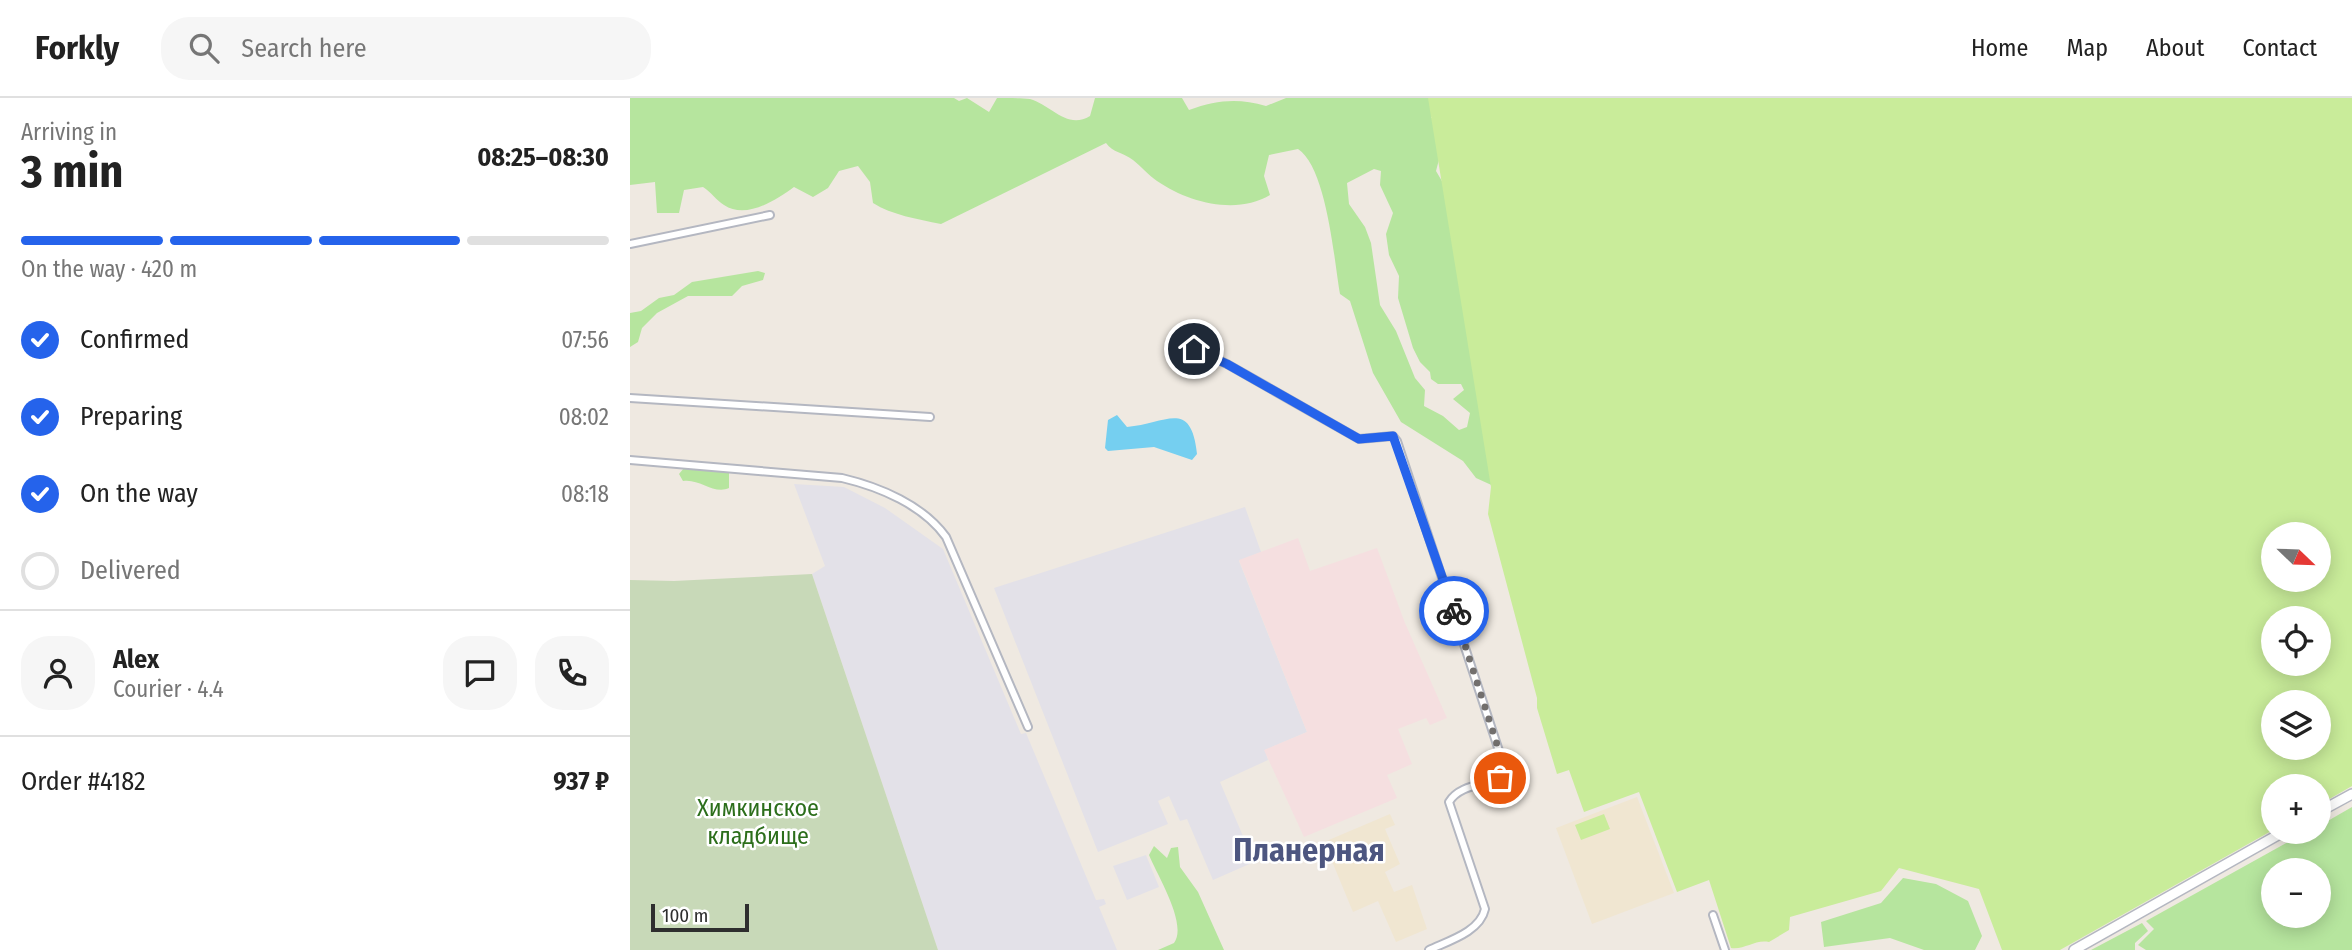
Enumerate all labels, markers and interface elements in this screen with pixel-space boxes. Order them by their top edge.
search box [161,17,651,80]
text: Forkly [35,28,119,68]
icon: search [185,29,223,67]
text: Search here [241,33,367,64]
text: Home [1971,34,2028,62]
text: Map [2066,34,2108,62]
text: About [2146,34,2204,62]
text: Contact [2242,34,2317,62]
text: Arriving in [21,118,117,146]
text: 08:25–08:30 [477,142,609,173]
text: 3 min [21,144,123,199]
text: On the way · 420 m [21,255,197,283]
pin [1164,319,1224,379]
icon: check [21,321,59,359]
text: Confirmed [80,324,190,355]
text: 07:56 [561,326,609,354]
icon: home [1175,330,1213,368]
icon: check [21,398,59,436]
text: Preparing [80,401,182,432]
text: 08:02 [559,403,609,431]
icon: check [21,475,59,513]
text: On the way [80,478,198,509]
text: 08:18 [561,480,609,508]
north arrow [2261,522,2331,592]
map controls [2261,522,2331,928]
text: Delivered [80,555,181,586]
courier [1419,576,1489,646]
icon: bike [1435,592,1473,630]
button: locate [2261,606,2331,676]
button: person [21,636,95,710]
button: chat [443,636,517,710]
button: phone [535,636,609,710]
text: Alex [113,644,159,675]
text: Courier · 4.4 [113,675,224,703]
button: layers [2261,690,2331,760]
pin [1470,748,1530,808]
icon: bag [1481,759,1519,797]
text: Order #4182 [21,766,146,797]
text: 937 ₽ [553,766,609,797]
button: + [2261,774,2331,844]
park label: Химкинское кладбище [697,794,819,850]
district label: Планерная [1233,831,1385,869]
button: − [2261,858,2331,928]
scale bar [651,901,749,933]
text: 100 m [662,904,708,927]

